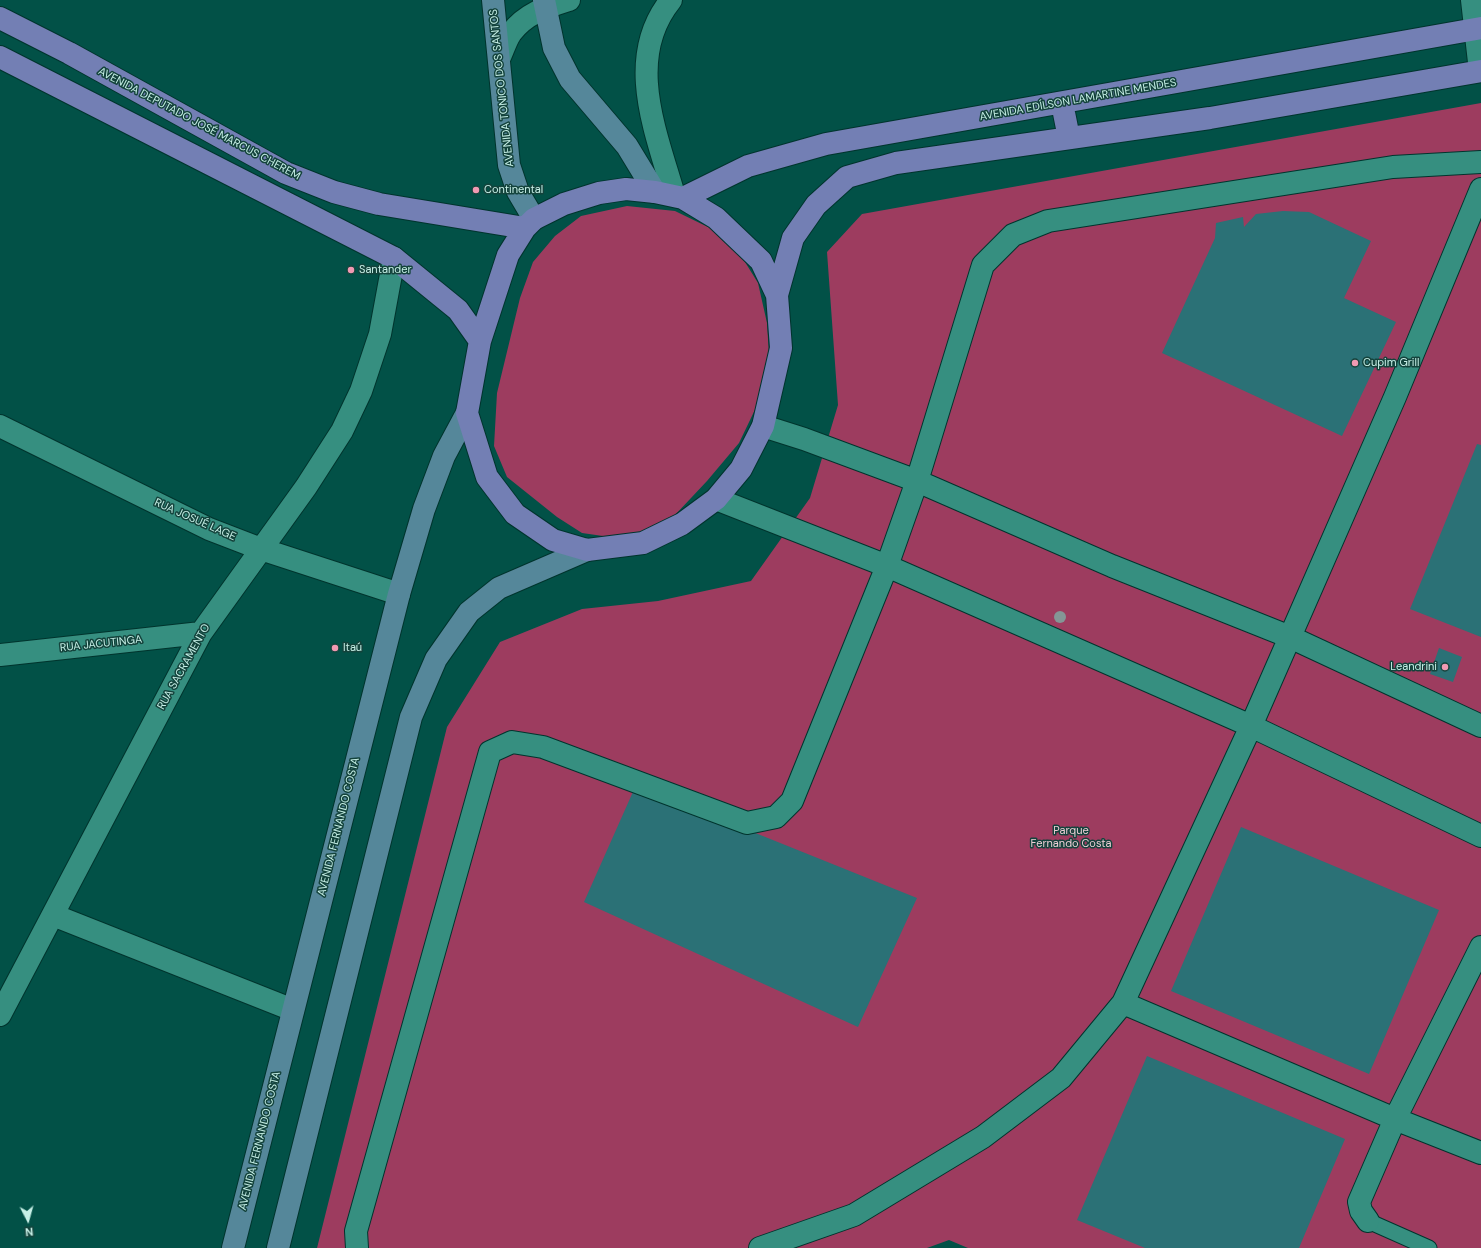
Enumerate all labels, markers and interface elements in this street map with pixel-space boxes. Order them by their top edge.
street label: AVENIDA TONICO DOS SANTOS [487,9,517,167]
street label: AVENIDA DEPUTADO JOSÉ MARCUS CHEREM [96,65,302,183]
street label: AVENIDA EDÍLSON LAMARTINE MENDES [979,76,1177,124]
place label: Continental [484,183,543,197]
marker: Continental [471,185,481,195]
place label: Santander [359,263,412,277]
marker: Santander [346,265,356,275]
place label: Cupim Grill [1363,356,1419,370]
marker: Cupim Grill [1350,358,1360,368]
street label: RUA JOSUÉ LAGE [152,496,238,544]
street label: RUA SACRAMENTO [155,622,213,712]
street label: RUA JACUTINGA [59,633,143,655]
place label: Itaú [343,641,362,655]
marker: Itaú [330,643,340,653]
place label: Leandrini [1390,660,1437,674]
marker: Leandrini [1440,662,1450,672]
street label: AVENIDA FERNANDO COSTA [315,756,363,898]
park label: Parque Fernando Costa [1031,824,1111,850]
street label: AVENIDA FERNANDO COSTA [236,1070,284,1212]
north arrow [8,1200,48,1240]
text: N [25,1225,34,1239]

